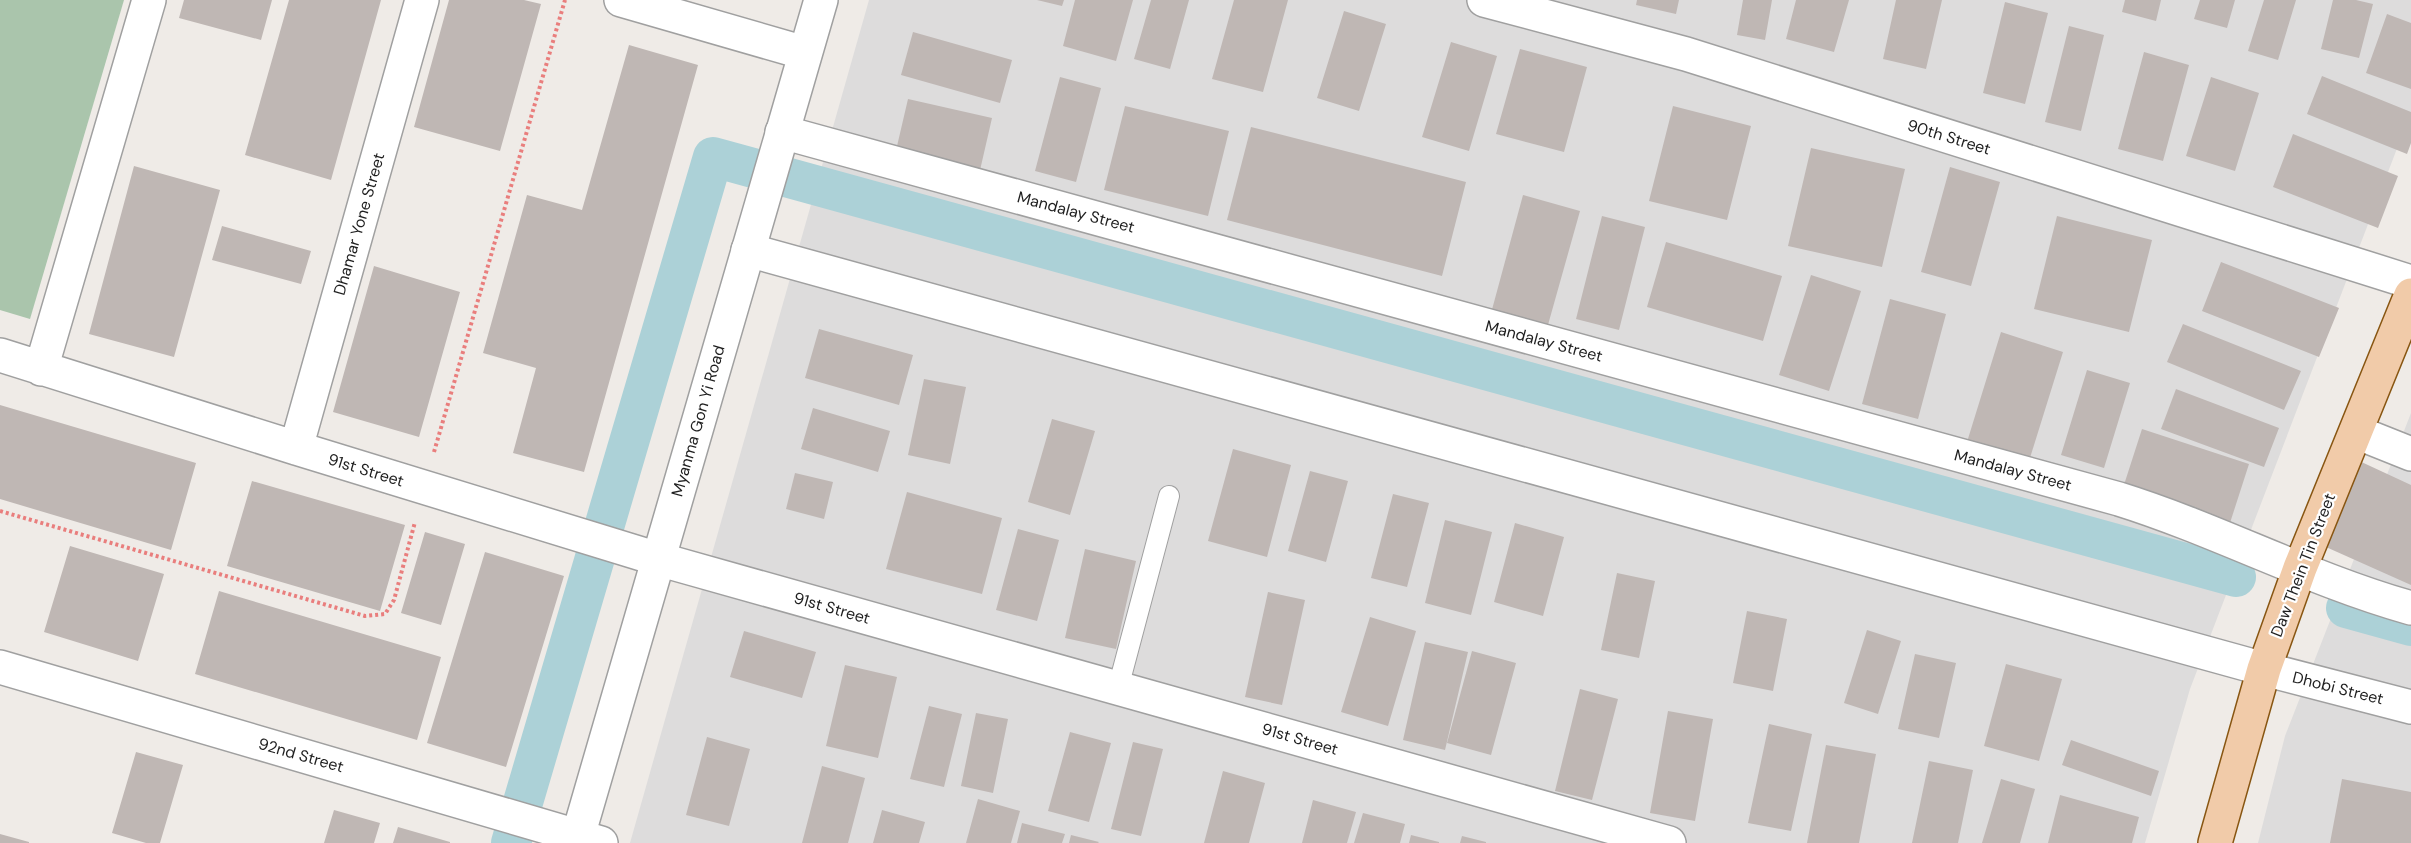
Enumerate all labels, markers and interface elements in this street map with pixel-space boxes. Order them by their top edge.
street label: 90th Street [1905,114,1993,160]
street label: Dhamar Yone Street [329,150,389,298]
street label: Mandalay Street [1015,186,1137,238]
street label: Mandalay Street [1483,315,1605,367]
street label: Myanma Gon Yi Road [666,343,730,499]
street label: Mandalay Street [1952,444,2074,496]
street label: 91st Street [325,449,407,491]
street label: Daw Thein Tin Street [2266,490,2340,640]
street label: 91st Street [791,587,873,629]
street label: Dhobi Street [2290,667,2386,709]
street label: 91st Street [1259,718,1341,760]
street label: 92nd Street [256,733,346,777]

